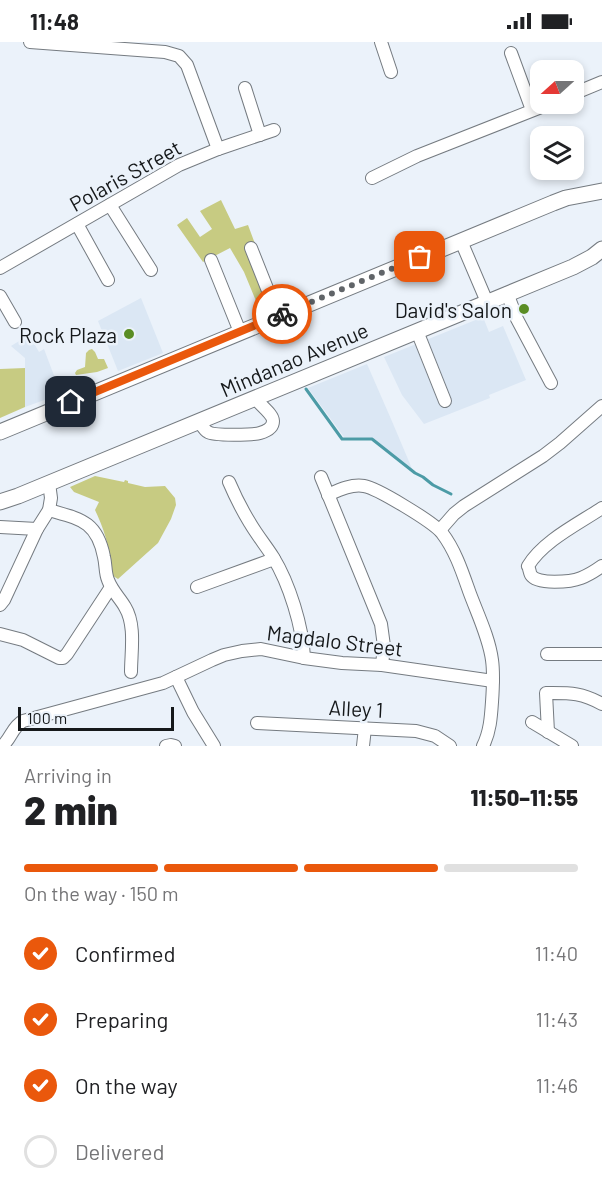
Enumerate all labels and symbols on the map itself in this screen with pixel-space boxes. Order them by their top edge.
north arrow [530,60,584,114]
street label: Polaris Street [65,134,185,216]
pin [394,231,445,282]
courier [252,284,312,344]
place label: David's Salon [395,297,512,322]
marker: David's Salon [517,302,531,316]
street label: Mindanao Avenue [216,317,372,401]
place label: Rock Plaza [19,322,117,347]
marker: Rock Plaza [122,327,136,341]
pin [45,376,96,427]
street label: Magdalo Street [265,619,405,661]
street label: Alley 1 [328,694,384,722]
scale bar [18,704,174,732]

